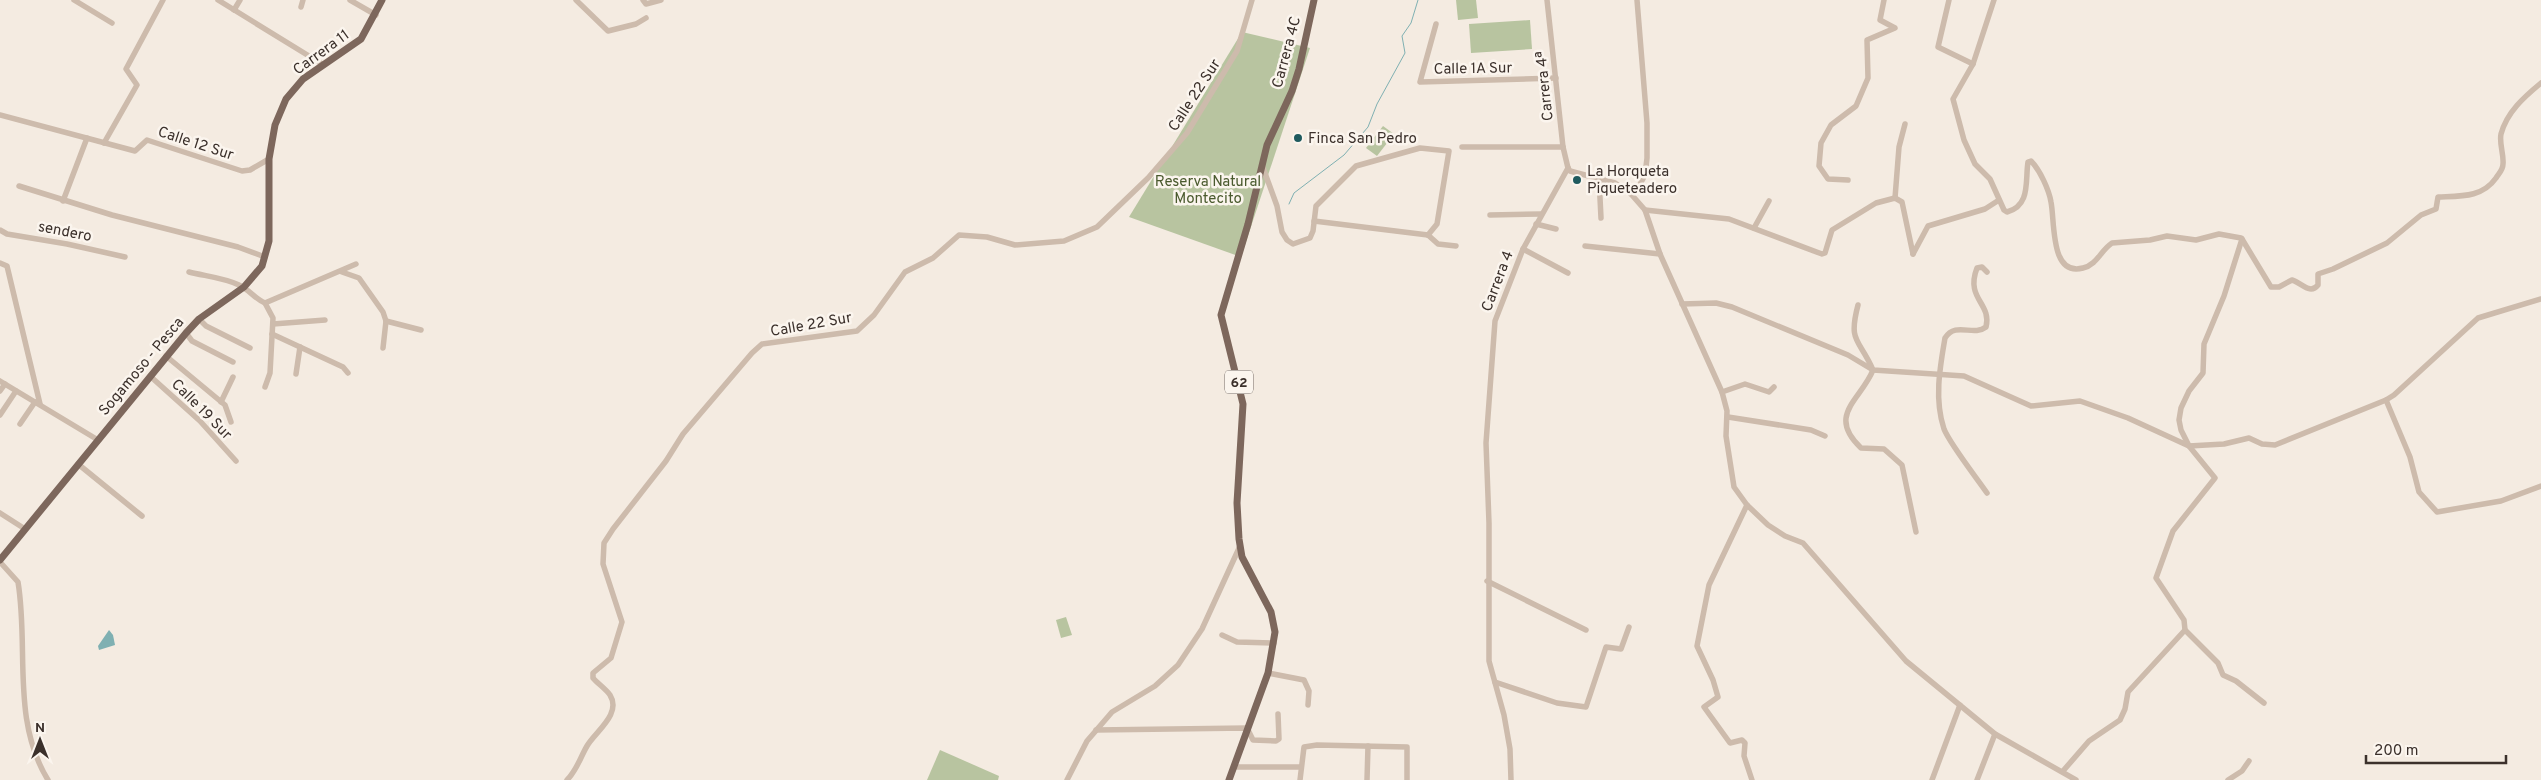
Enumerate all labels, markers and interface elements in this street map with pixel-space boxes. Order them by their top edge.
street label: Carrera 4C [1269,15,1306,90]
street label: Carrera 11 [290,26,354,80]
street label: Carrera 4ª [1532,50,1559,122]
street label: Calle 22 Sur [1165,56,1226,136]
street label: Calle 1A Sur [1434,59,1513,80]
street label: Calle 12 Sur [155,123,236,166]
place label: Finca San Pedro [1308,130,1417,149]
marker: Finca San Pedro [1292,132,1304,144]
place label: La Horqueta Piqueteadero [1587,163,1677,199]
park label: Reserva Natural Montecito [1155,173,1261,209]
marker: La Horqueta Piqueteadero [1571,174,1583,186]
street label: sendero [36,218,93,247]
street label: Carrera 4 [1478,248,1519,315]
street label: Calle 22 Sur [769,309,854,342]
street label: Sogamoso - Pesca [95,314,189,420]
road number: 62 [1225,371,1253,394]
street label: Calle 19 Sur [166,376,236,445]
north arrow [15,715,65,765]
text: N [35,720,45,737]
scale bar [2366,732,2506,764]
text: 200 m [2374,742,2419,761]

